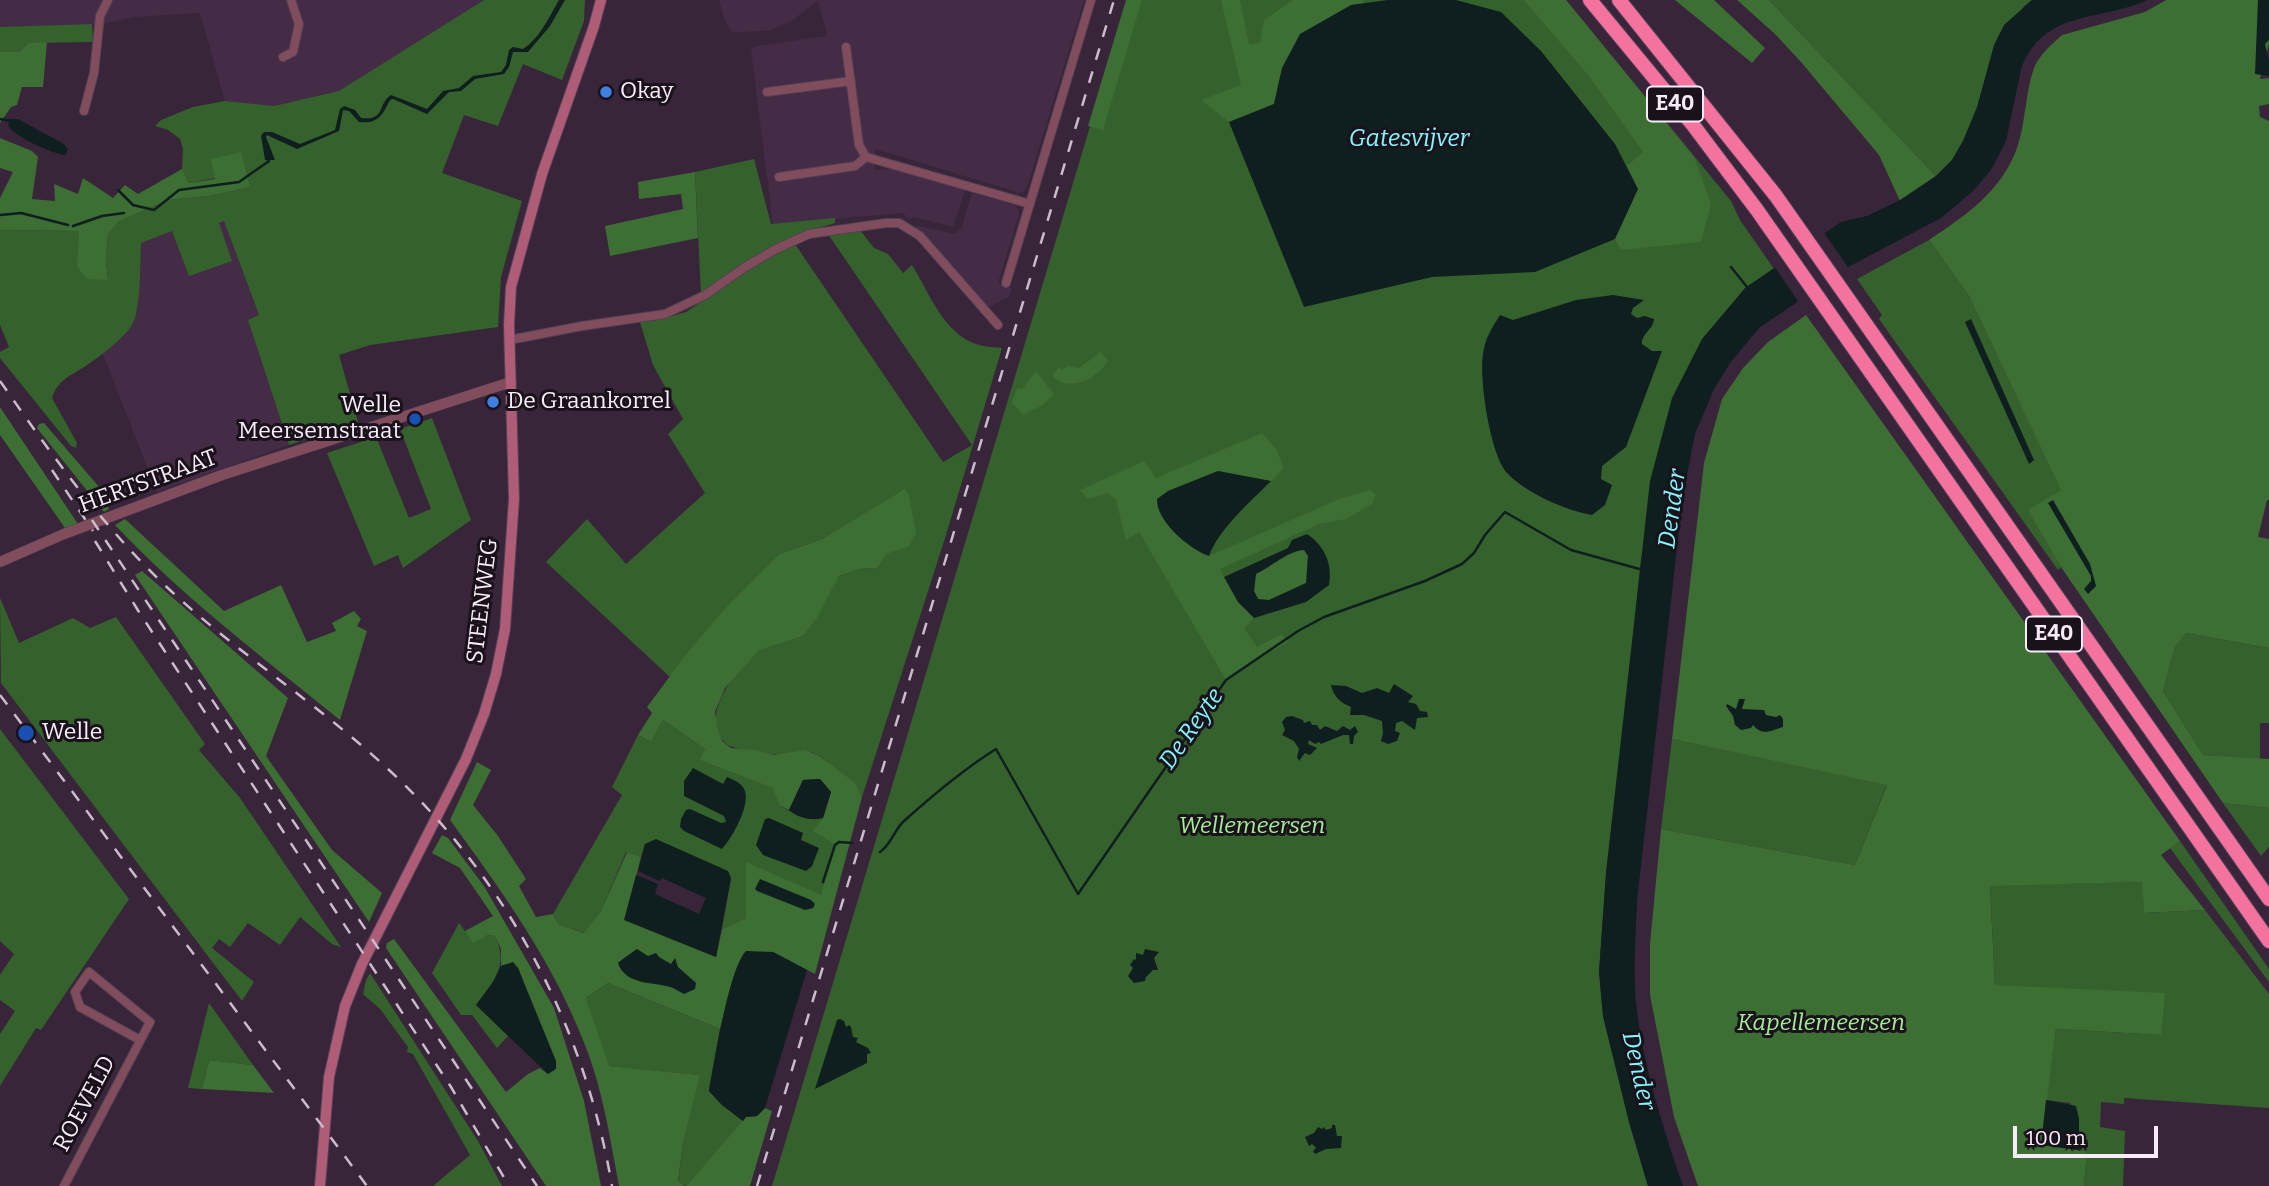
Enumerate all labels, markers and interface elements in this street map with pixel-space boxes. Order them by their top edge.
place label: Okay [620,78,673,106]
marker: Okay [598,84,614,100]
road number: E40 [1647,86,1703,122]
water label: Gatesvijver [1349,125,1469,153]
place label: De Graankorrel [507,388,671,416]
place label: Welle Meersemstraat [238,392,401,446]
marker: De Graankorrel [485,394,501,410]
marker: Welle Meersemstraat [407,411,423,427]
street label: HERTSTRAAT [75,444,221,520]
water label: Dender [1653,468,1693,550]
street label: STEENWEG [462,537,504,665]
road number: E40 [2026,616,2082,652]
water label: De Reyte [1154,683,1230,775]
place label: Welle [42,719,102,747]
marker: Welle [16,723,36,743]
park label: Wellemeersen [1179,813,1325,841]
park label: Kapellemeersen [1737,1010,1905,1038]
water label: Dender [1615,1029,1661,1113]
street label: ROEVELD [48,1051,122,1157]
scale bar [2017,1112,2162,1156]
text: 100 m [2026,1125,2086,1151]

